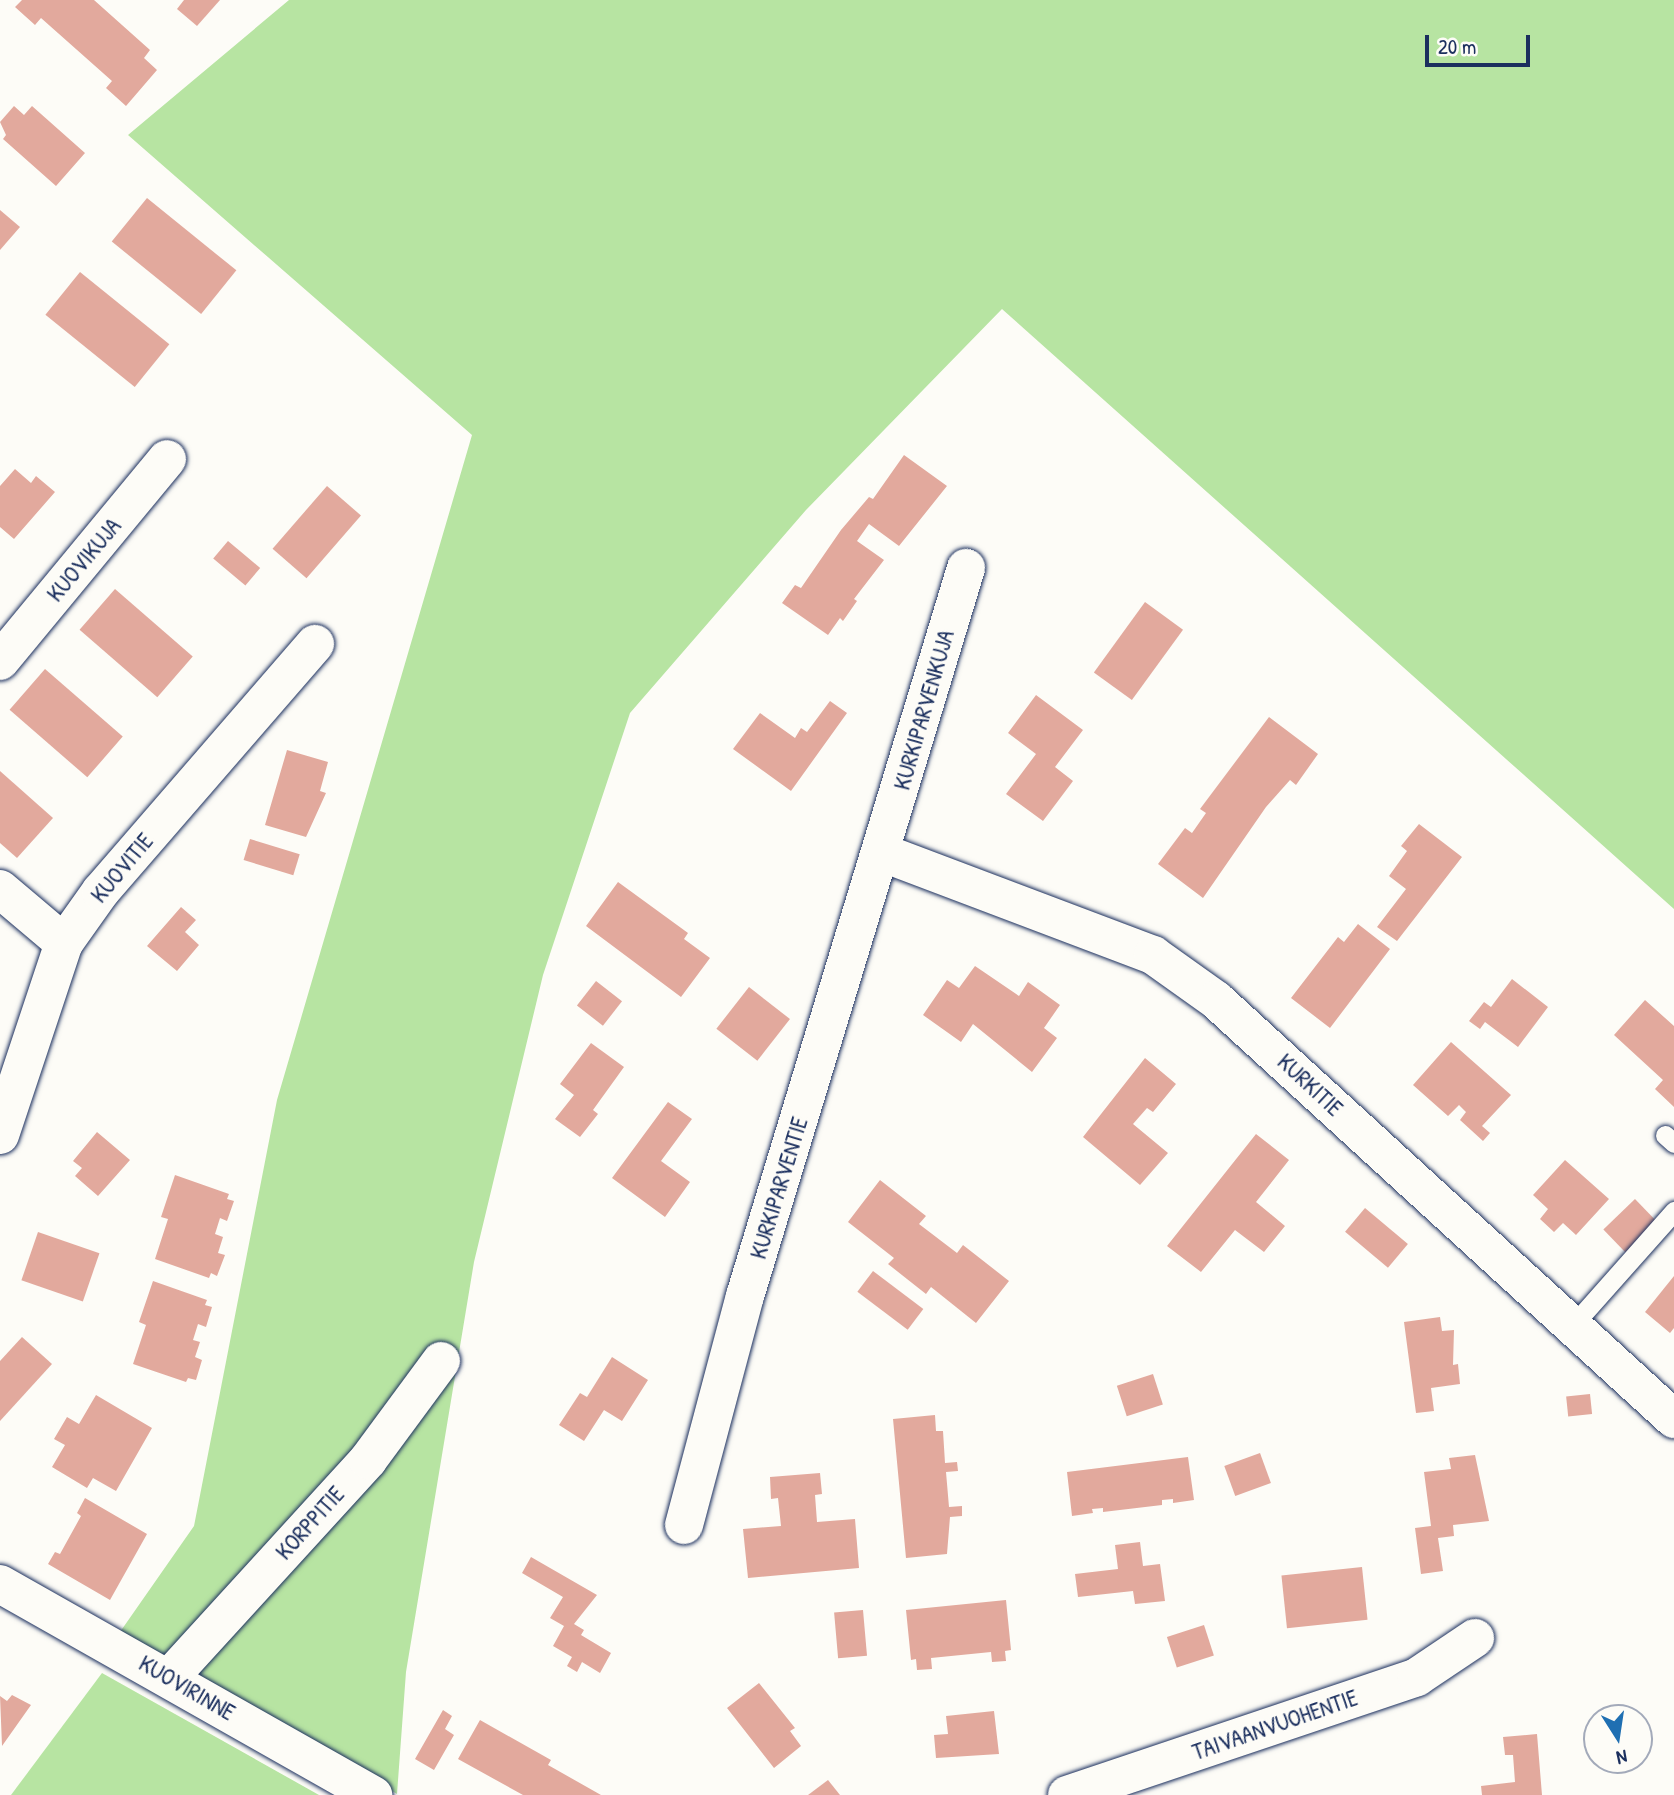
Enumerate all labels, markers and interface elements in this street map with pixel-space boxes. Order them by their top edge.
scale bar [1429,21,1534,65]
text: 20 m [1438,32,1476,61]
street label: KUOVIKUJA [41,513,127,607]
street label: KURKIPARVENKUJA [888,627,960,793]
street label: KUOVITIE [85,828,159,908]
street label: KURKITIE [1272,1048,1348,1122]
street label: KURKIPARVENTIE [744,1114,814,1262]
street label: KORPPITIE [270,1481,350,1565]
street label: KUOVIRINNE [134,1649,240,1727]
street label: TAIVAANVUOHENTIE [1189,1684,1361,1766]
north arrow [1583,1704,1653,1774]
text: N [1614,1744,1630,1771]

